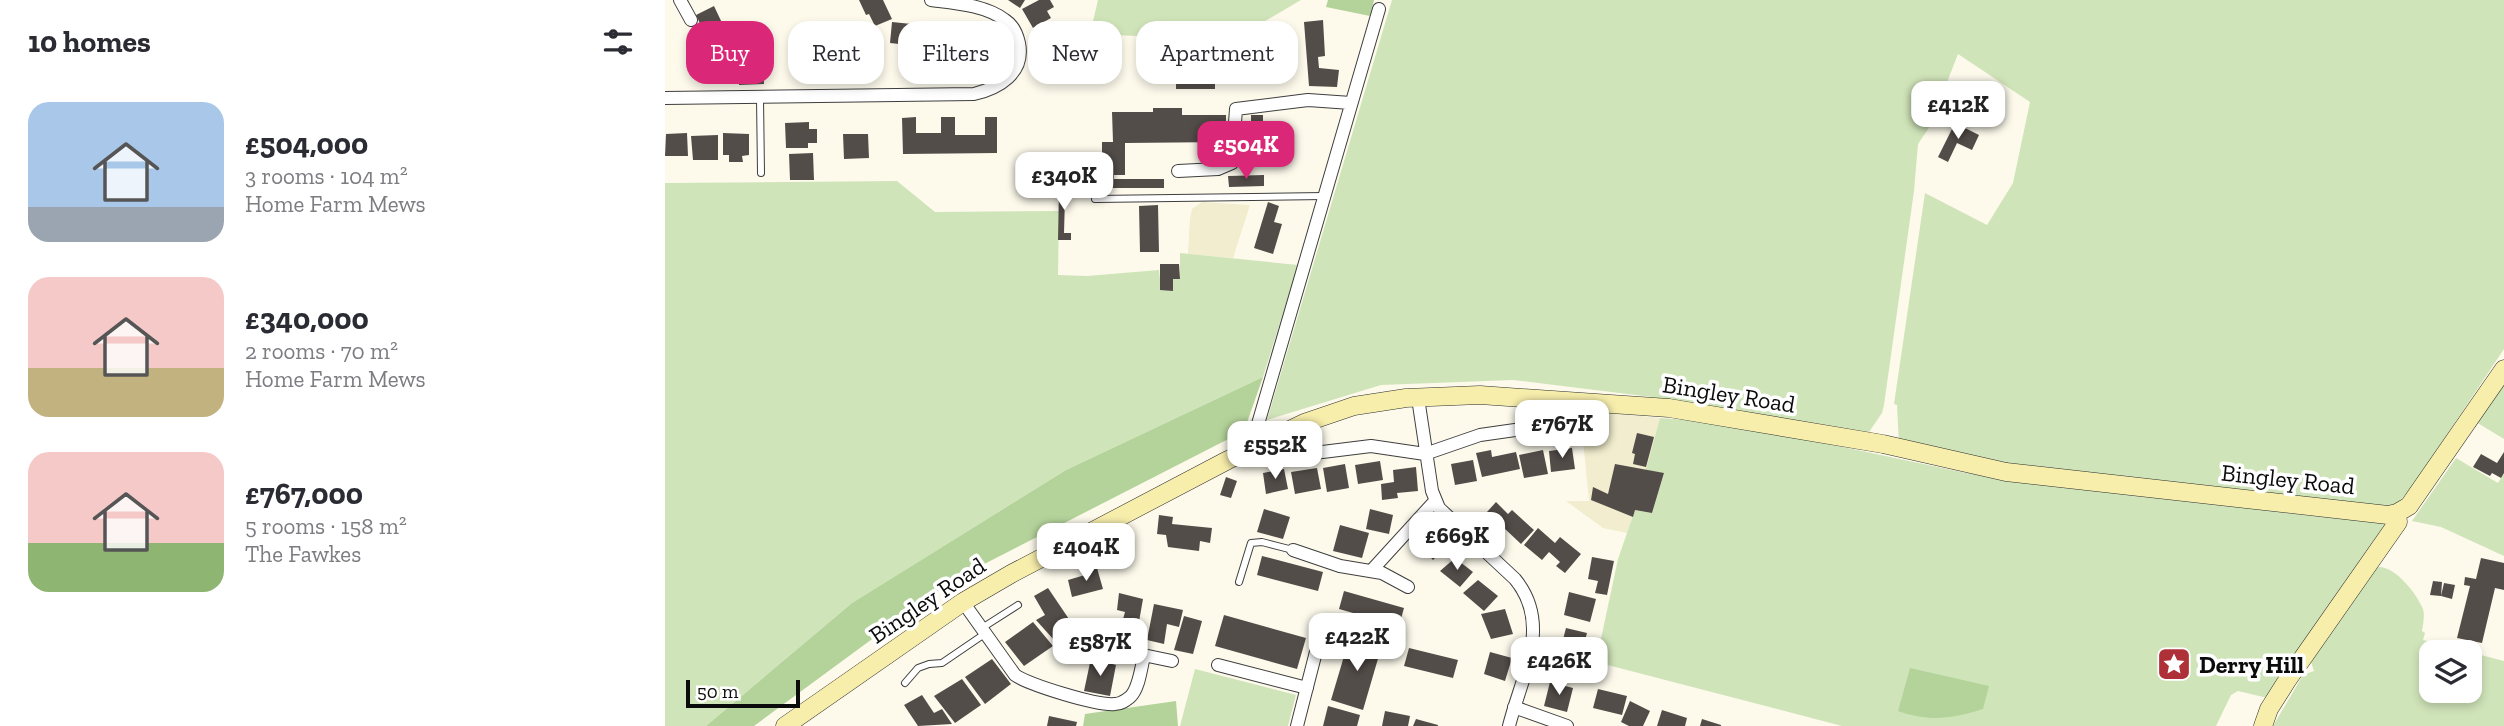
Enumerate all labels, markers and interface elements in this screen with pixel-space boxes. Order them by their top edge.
chip: Buy [686,21,774,84]
chip: Rent [788,21,884,84]
chip: Filters [898,21,1014,84]
chip: New [1028,21,1122,84]
chip: Apartment [1136,21,1298,84]
icon: filters [599,23,637,61]
text: 10 homes [28,24,151,60]
pin: £412K [1909,82,2007,141]
text: £412K [1927,90,1989,118]
pin: £504K [1197,122,1295,181]
text: £504,000 [245,126,368,162]
icon: home [84,130,168,214]
text: £504K [1213,130,1279,158]
pin: £340K [1015,152,1113,212]
text: £340K [1031,161,1097,189]
text: 3 rooms · 104 m² [245,162,408,190]
text: Home Farm Mews [245,190,426,218]
text: £340,000 [245,301,369,337]
icon: home [84,305,168,389]
text: 2 rooms · 70 m² [245,337,398,365]
text: Home Farm Mews [245,365,426,393]
street label: Bingley Road [1661,369,1797,419]
pin: £767K [1513,400,1611,460]
text: £767K [1531,409,1593,437]
pin: £552K [1226,421,1324,481]
text: £552K [1243,430,1307,458]
street label: Bingley Road [2220,458,2356,500]
text: £767,000 [245,476,363,512]
icon: home [84,480,168,564]
text: 5 rooms · 158 m² [245,512,407,540]
pin: £669K [1408,512,1506,572]
text: £669K [1425,521,1489,549]
pin: £404K [1037,524,1135,583]
text: £404K [1053,532,1119,560]
text: The Fawkes [245,540,361,568]
street label: Bingley Road [863,550,991,650]
pin: £422K [1308,614,1406,673]
pin: £587K [1051,618,1149,678]
text: £422K [1325,622,1389,650]
text: £587K [1069,627,1131,655]
pin: £426K [1510,638,1608,697]
map controls [2419,640,2482,703]
button: layers [2419,640,2482,703]
place icon: Derry Hill [2155,645,2193,683]
text: £426K [1527,646,1591,674]
place label: Derry Hill [2199,650,2304,679]
scale bar [686,677,800,709]
text: 50 m [697,680,738,703]

